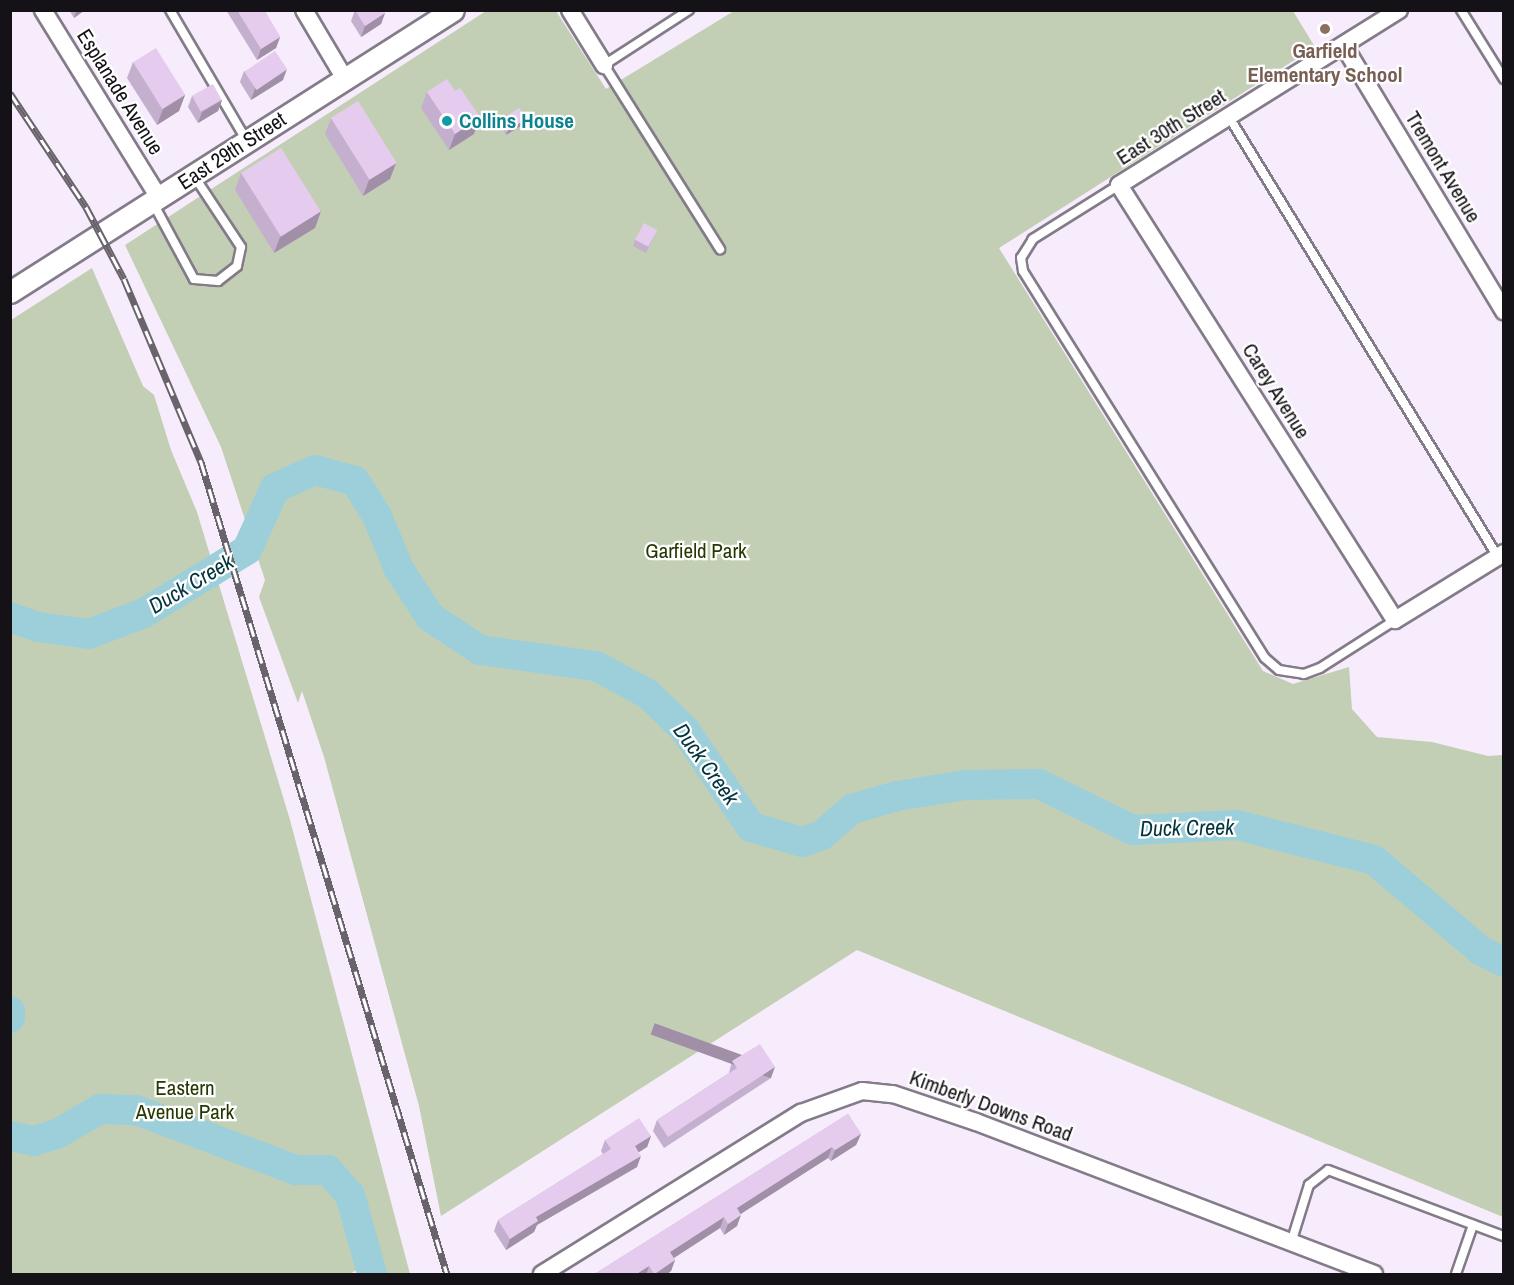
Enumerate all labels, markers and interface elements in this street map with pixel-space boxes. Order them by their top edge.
marker: Garfield Elementary School [1318,22,1332,36]
street label: Esplanade Avenue [71,24,169,160]
place label: Garfield Elementary School [1247,38,1403,88]
street label: East 30th Street [1112,84,1230,170]
street label: Tremont Avenue [1400,106,1486,228]
street label: East 29th Street [173,107,291,195]
place label: Collins House [459,108,574,134]
marker: Collins House [440,114,454,128]
street label: Carey Avenue [1236,338,1316,444]
park label: Garfield Park [645,538,747,564]
water label: Duck Creek [144,548,238,620]
water label: Duck Creek [668,718,744,810]
water label: Duck Creek [1140,814,1234,842]
street label: Kimberly Downs Road [906,1065,1076,1147]
park label: Eastern Avenue Park [136,1075,234,1125]

